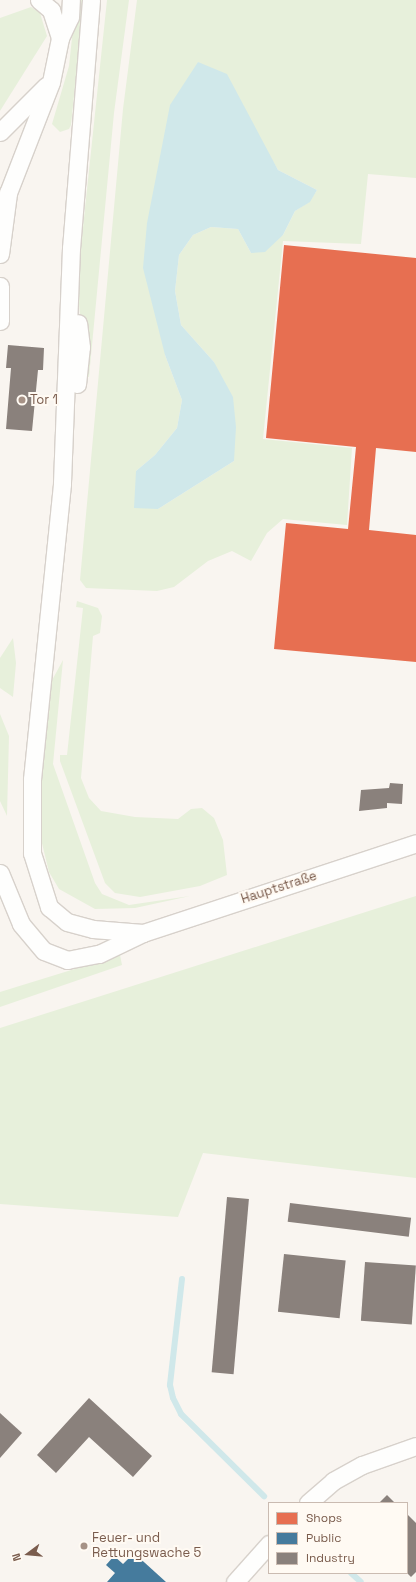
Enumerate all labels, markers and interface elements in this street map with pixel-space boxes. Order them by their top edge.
place label: Tor 1 [30,392,58,408]
marker: Tor 1 [17,395,27,405]
street label: Hauptstraße [239,868,319,908]
legend [268,1502,408,1574]
text: Shops [306,1510,342,1526]
text: Public [306,1530,341,1546]
place label: Feuer- und Rettungswache 5 [92,1531,201,1562]
north arrow [8,1534,48,1574]
marker: Feuer- und Rettungswache 5 [79,1541,89,1551]
text: Industry [306,1550,355,1566]
text: N [9,1552,24,1563]

